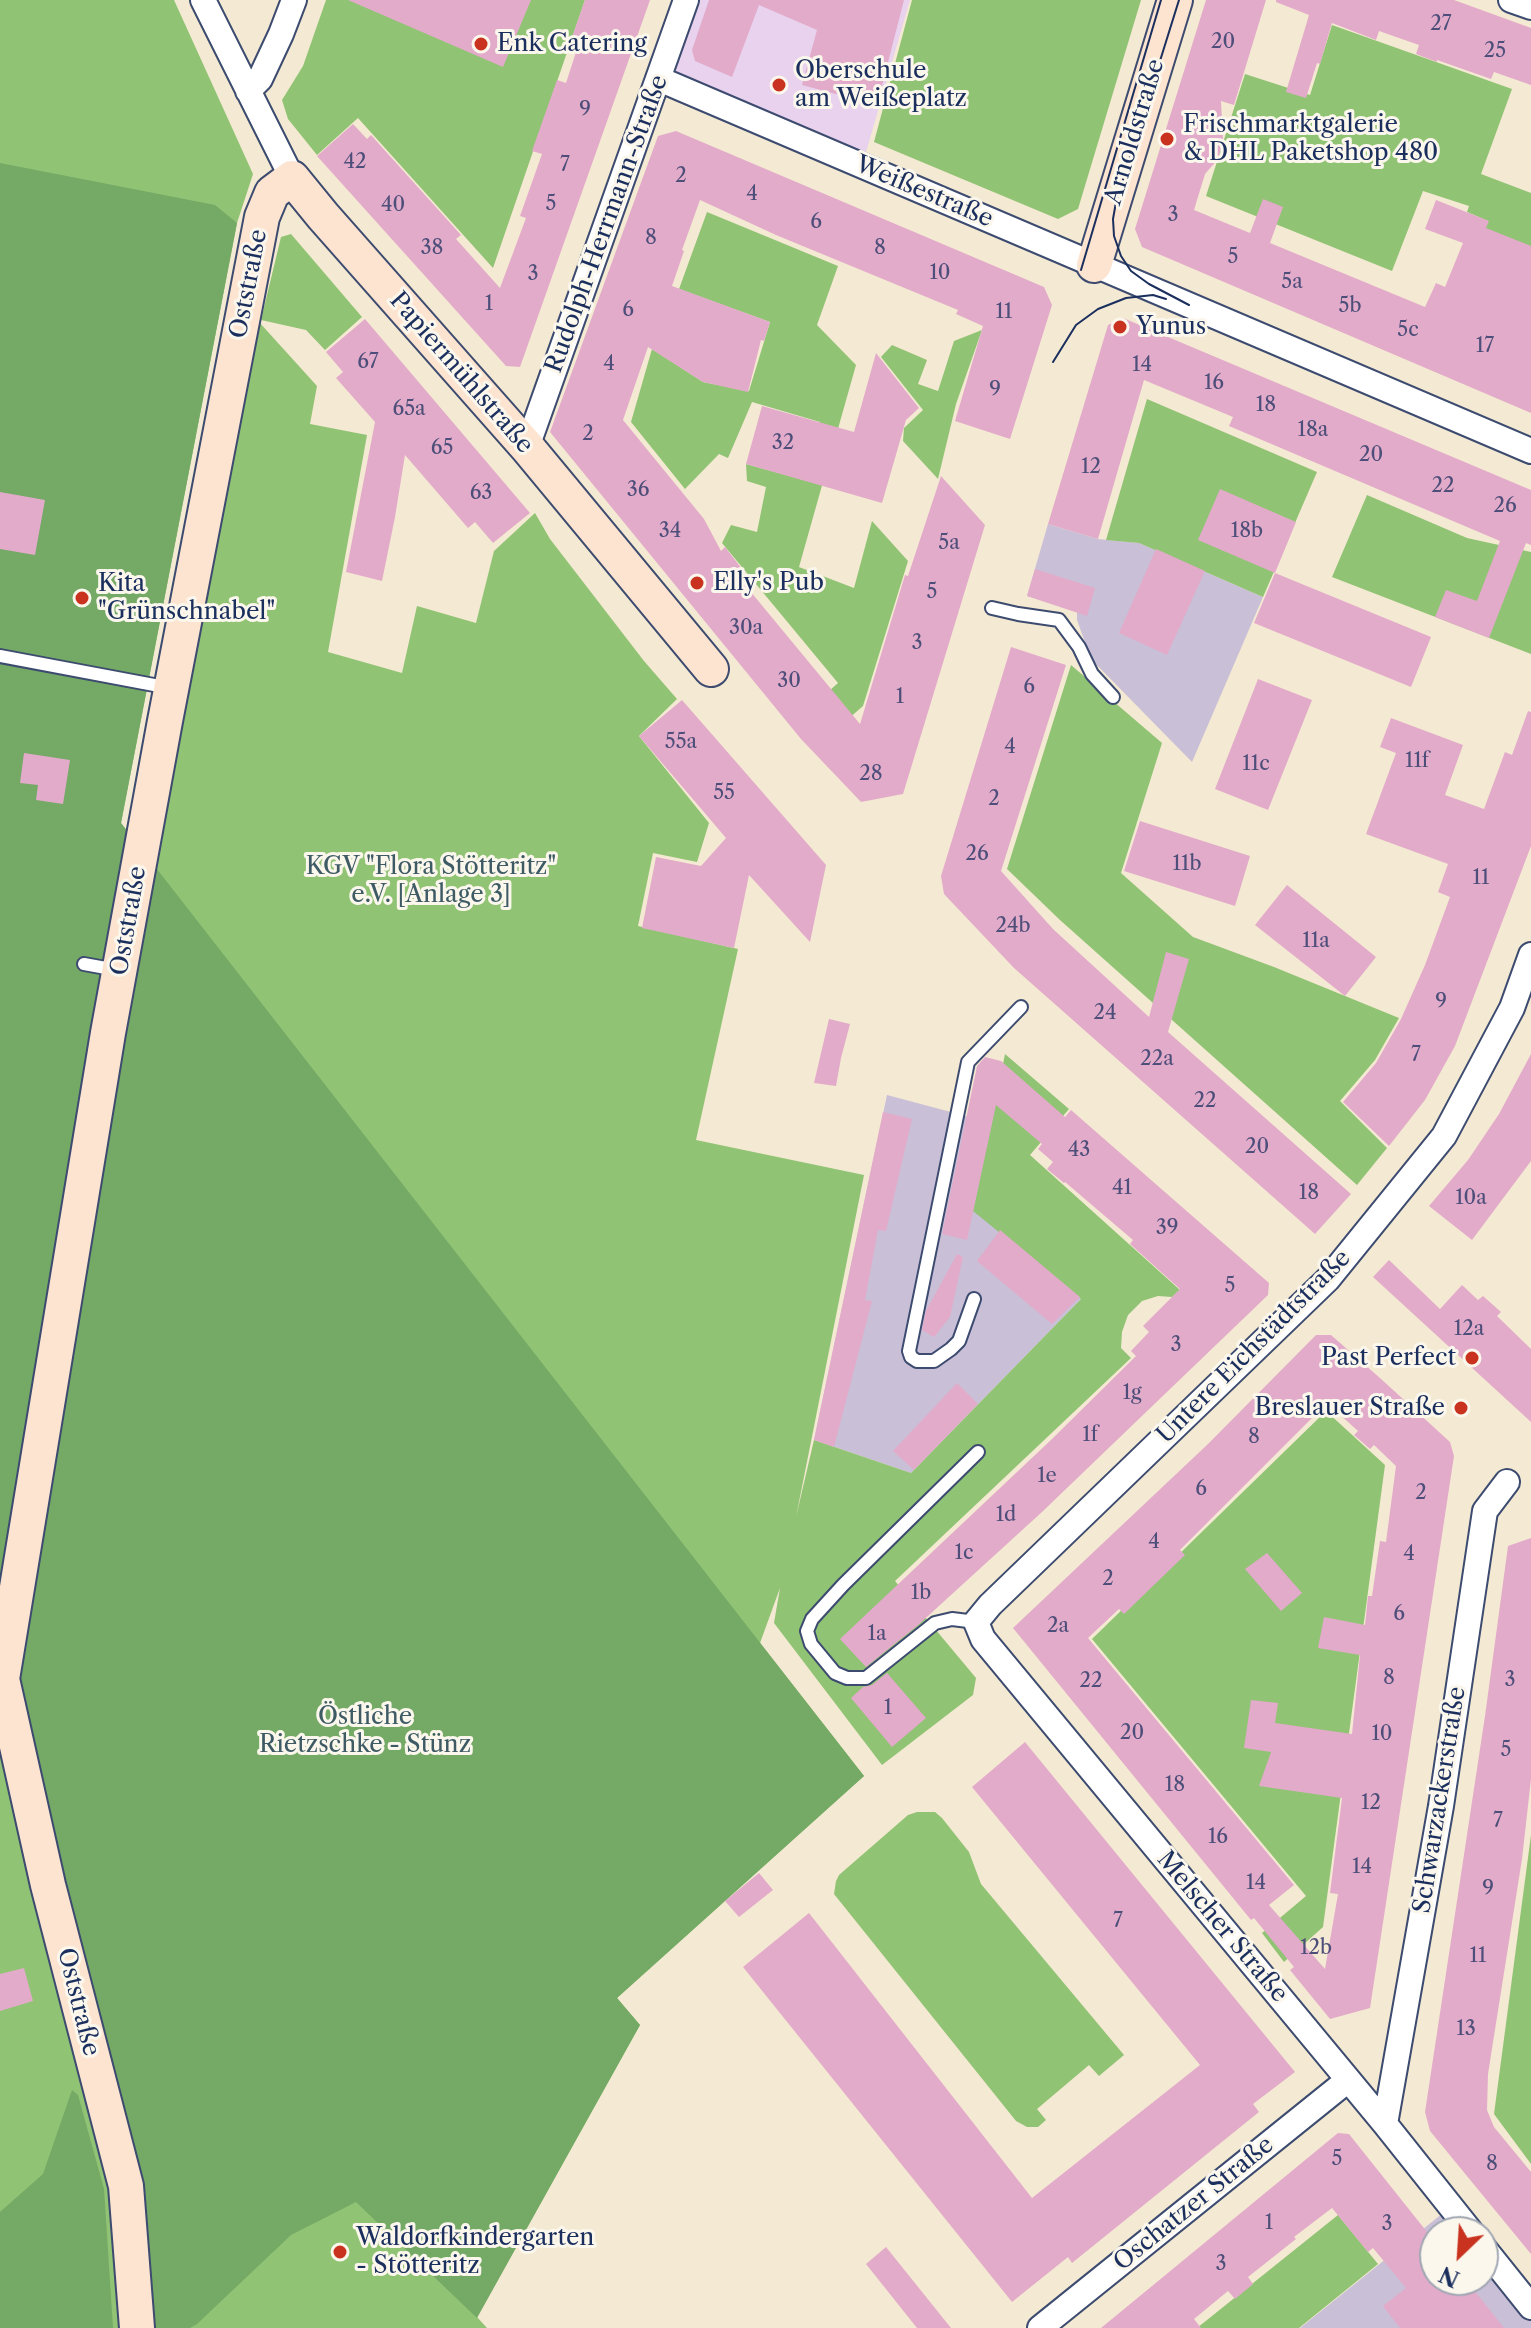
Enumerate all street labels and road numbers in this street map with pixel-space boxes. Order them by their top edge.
street label: Arnoldstraße [1099,56,1171,208]
street label: Rudolph-Herrmann-Straße [540,71,674,377]
street label: Weißestraße [851,150,997,234]
street label: Oststraße [224,227,274,341]
street label: Papiermühlstraße [383,286,539,460]
street label: Oststraße [105,864,153,978]
street label: Untere Eichstädtstraße [1151,1244,1357,1450]
street label: Schwarzackerstraße [1408,1685,1472,1915]
street label: Melscher Straße [1151,1846,1293,2008]
street label: Oststraße [51,1945,105,2059]
street label: Oschatzer Straße [1108,2131,1280,2277]

